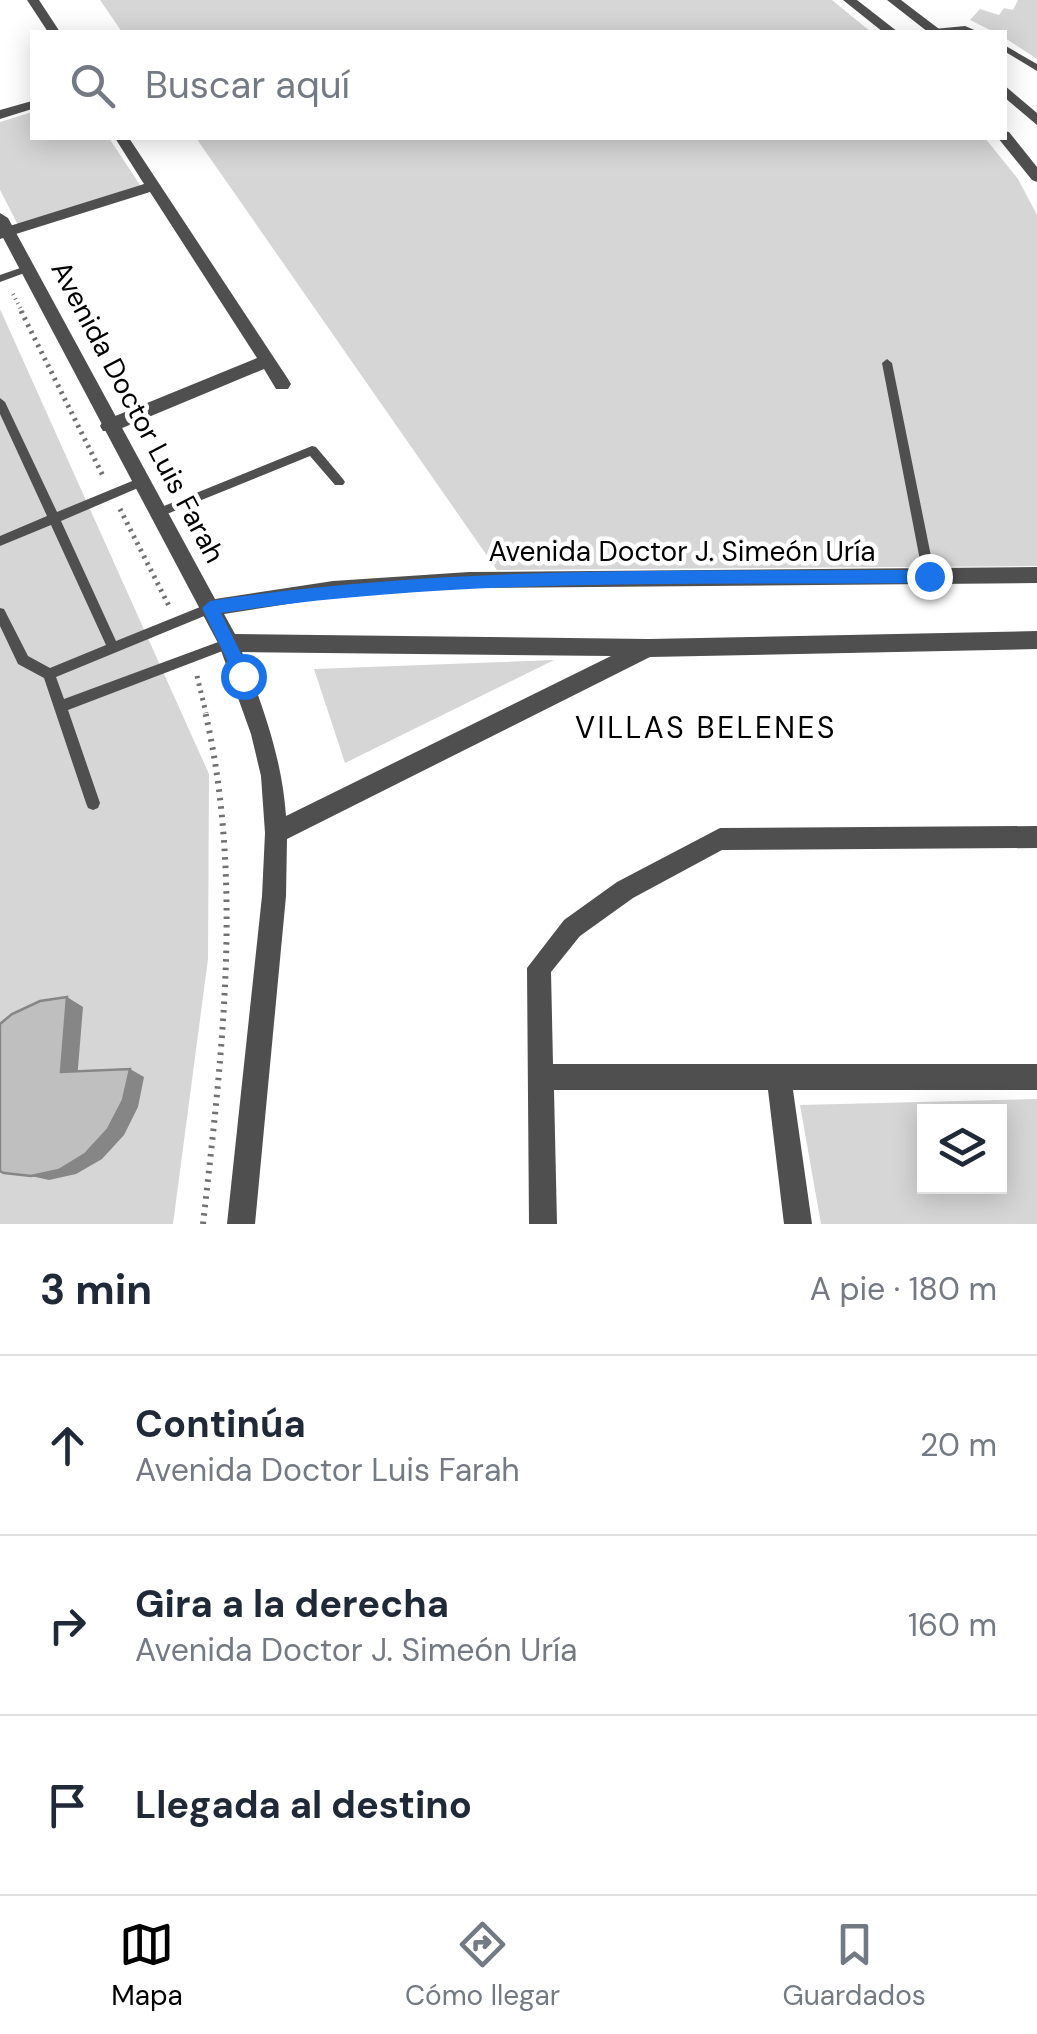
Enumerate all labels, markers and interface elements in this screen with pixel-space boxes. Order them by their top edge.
search box [30,30,1007,140]
icon: search [65,58,120,113]
text: Buscar aquí [145,60,350,110]
street label: Avenida Doctor Luis Farah [43,255,233,569]
street label: Avenida Doctor J. Simeón Uría [488,533,876,570]
route end [907,554,953,600]
route start [221,654,267,700]
district label: VILLAS BELENES [575,708,837,747]
map controls [917,1104,1007,1194]
button: layers [917,1104,1007,1194]
text: 3 min [40,1262,152,1317]
text: A pie · 180 m [810,1268,997,1310]
text: Continúa [135,1399,306,1449]
icon: ahead [40,1418,95,1473]
text: 20 m [920,1424,997,1466]
text: Avenida Doctor Luis Farah [135,1449,520,1491]
text: Gira a la derecha [135,1579,449,1629]
icon: right [40,1598,95,1653]
text: 160 m [908,1604,997,1646]
text: Avenida Doctor J. Simeón Uría [135,1629,578,1671]
icon: arrive [40,1778,95,1833]
text: Llegada al destino [135,1780,472,1830]
tab: Mapa [111,1917,183,2014]
tab: Cómo llegar [405,1917,560,2014]
tab: Guardados [783,1917,926,2014]

